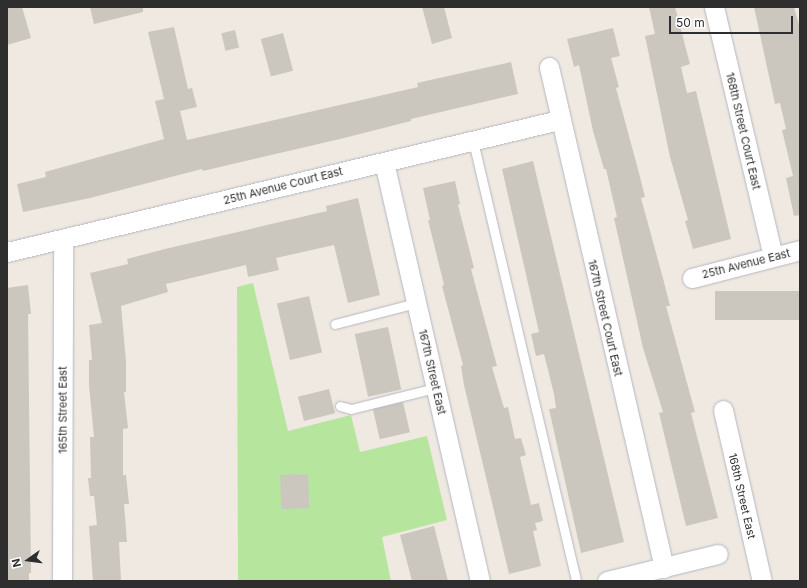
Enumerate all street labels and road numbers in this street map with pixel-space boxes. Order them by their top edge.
street label: 168th Street Court East [723,71,763,191]
street label: 25th Avenue Court East [222,165,344,207]
street label: 25th Avenue East [700,247,792,281]
street label: 167th Street Court East [585,258,625,378]
street label: 167th Street East [416,328,448,416]
street label: 165th Street East [56,366,70,454]
street label: 168th Street East [726,452,758,540]

